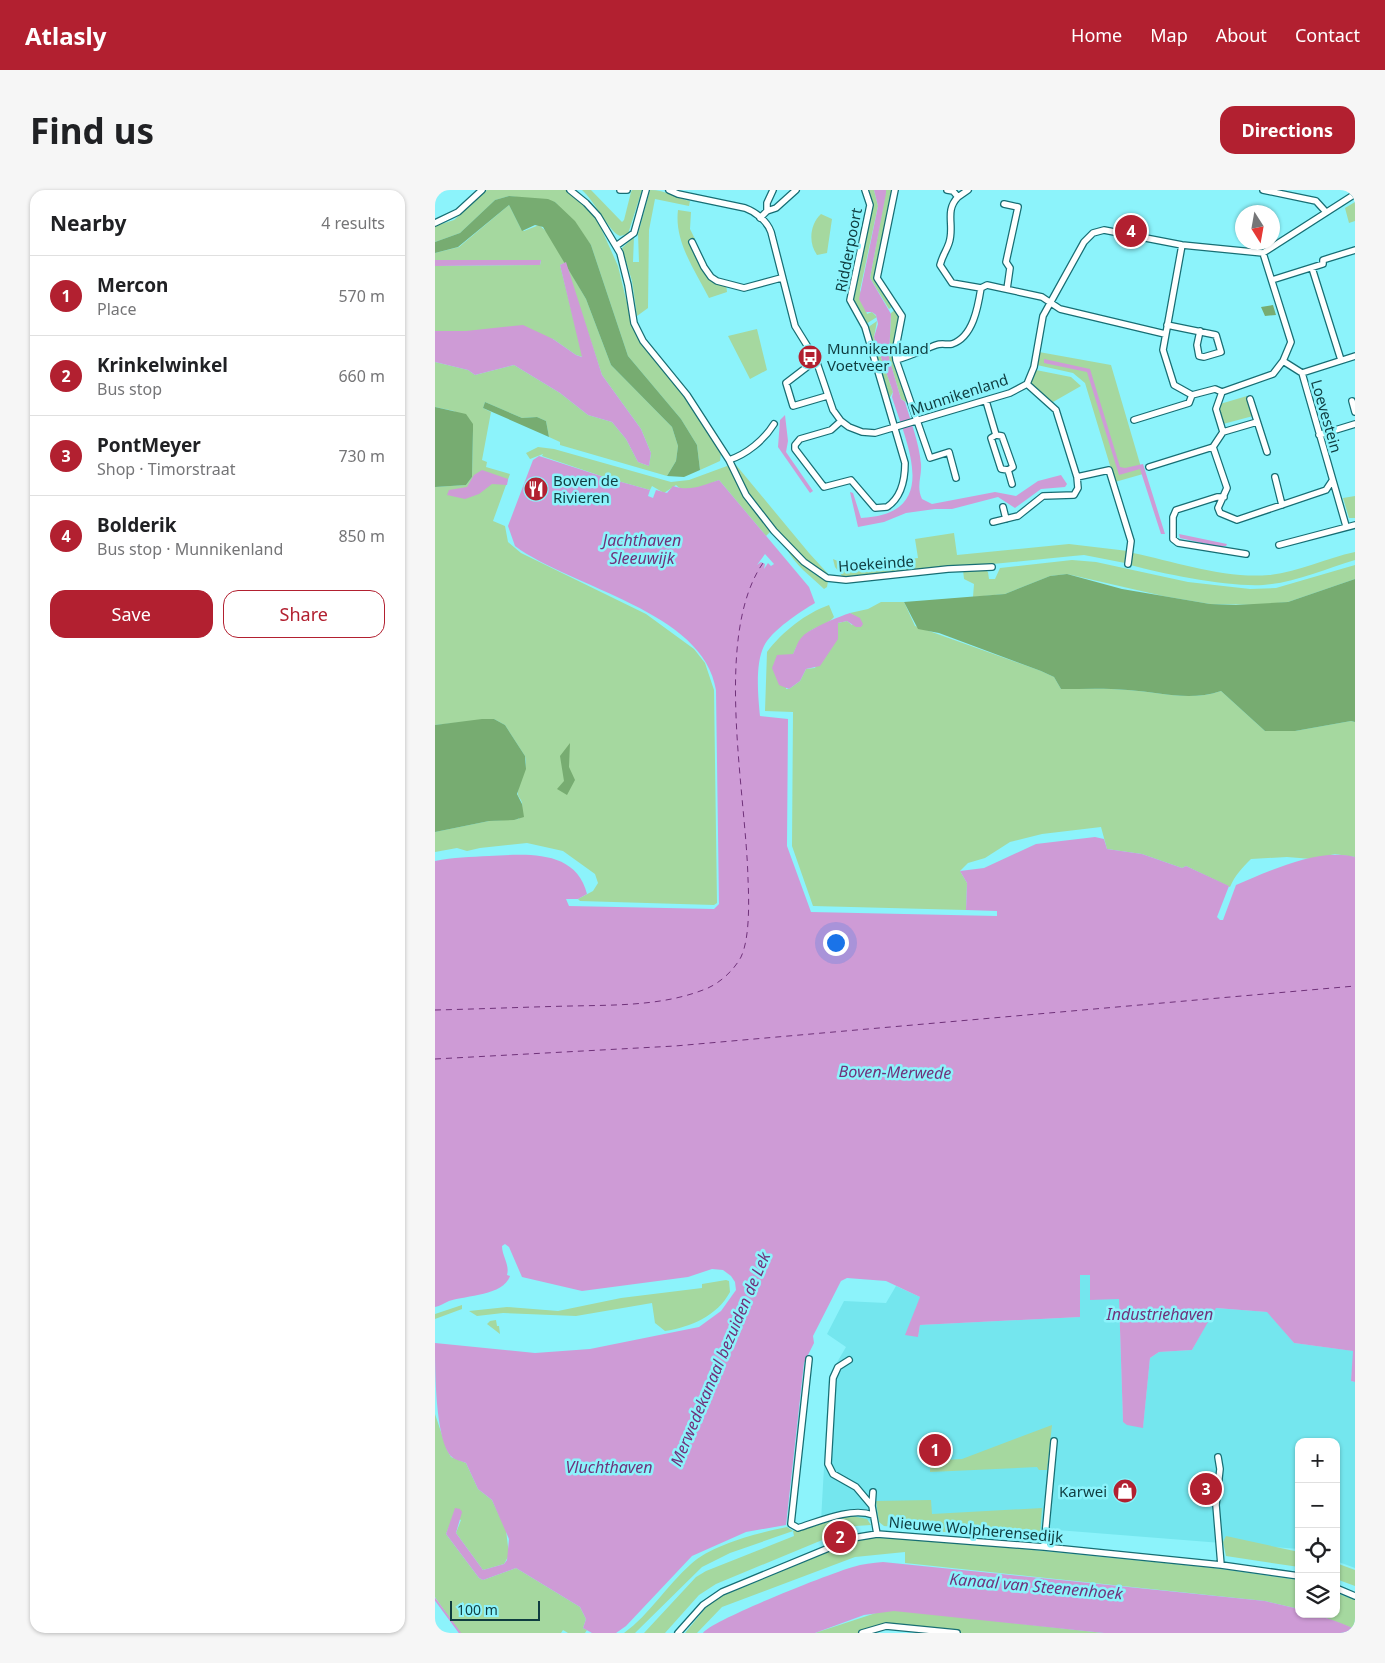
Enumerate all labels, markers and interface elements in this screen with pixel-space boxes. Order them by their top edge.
text: Atlasly [25,19,106,52]
text: Home [1071,23,1122,47]
text: Map [1150,23,1188,47]
text: About [1216,23,1267,47]
text: Contact [1295,23,1360,47]
button: Directions [1220,106,1355,154]
text: Find us [30,107,154,154]
north arrow [1235,205,1280,250]
street label: Ridderpoort [830,206,866,294]
text: Nearby [50,209,126,237]
text: 4 results [321,212,385,234]
pin: 4 [1115,212,1147,250]
text: Mercon [97,272,168,298]
text: 1 [61,285,71,307]
text: 570 m [338,285,385,307]
text: Place [97,298,137,320]
place label: Munnikenland Voetveer [827,338,929,375]
bus stop icon: Munnikenland Voetveer [797,344,823,370]
text: Krinkelwinkel [97,352,228,378]
text: 2 [61,365,71,387]
text: 660 m [338,365,385,387]
street label: Munnikenland [907,369,1011,419]
street label: Loevestein [1307,377,1347,455]
text: Bus stop [97,378,162,400]
text: PontMeyer [97,432,201,458]
text: 3 [61,445,71,467]
text: 730 m [338,445,385,467]
text: Shop · Timorstraat [97,458,236,480]
place label: Boven de Rivieren [553,470,618,507]
restaurant icon: Boven de Rivieren [523,476,549,502]
text: Bolderik [97,512,176,538]
text: 4 [61,525,71,547]
text: 850 m [338,525,385,547]
water label: Jachthaven Sleeuwijk [600,529,681,569]
text: Bus stop · Munnikenland [97,538,283,560]
street label: Hoekeinde [837,550,915,576]
button: Save [50,590,213,638]
button: Share [223,590,385,638]
your location [823,930,849,956]
water label: Boven-Merwede [839,1060,952,1084]
water label: Merwedekanaal bezuiden de Lek [665,1248,776,1469]
water label: Industriehaven [1106,1303,1213,1325]
pin: 1 [919,1431,951,1469]
map controls [1295,1438,1340,1618]
button: + [1295,1438,1340,1483]
water label: Vluchthaven [565,1456,653,1478]
pin: 3 [1190,1470,1222,1508]
shop icon: Karwei [1112,1478,1138,1504]
place label: Karwei [1059,1481,1107,1501]
button: − [1295,1483,1340,1528]
street label: Nieuwe Wolpherensedijk [888,1511,1064,1547]
pin: 2 [824,1518,856,1556]
button: locate [1295,1528,1340,1573]
water label: Kanaal van Steenenhoek [948,1567,1125,1605]
button: layers [1295,1573,1340,1618]
scale bar [450,1598,540,1621]
text: 100 m [457,1600,498,1619]

